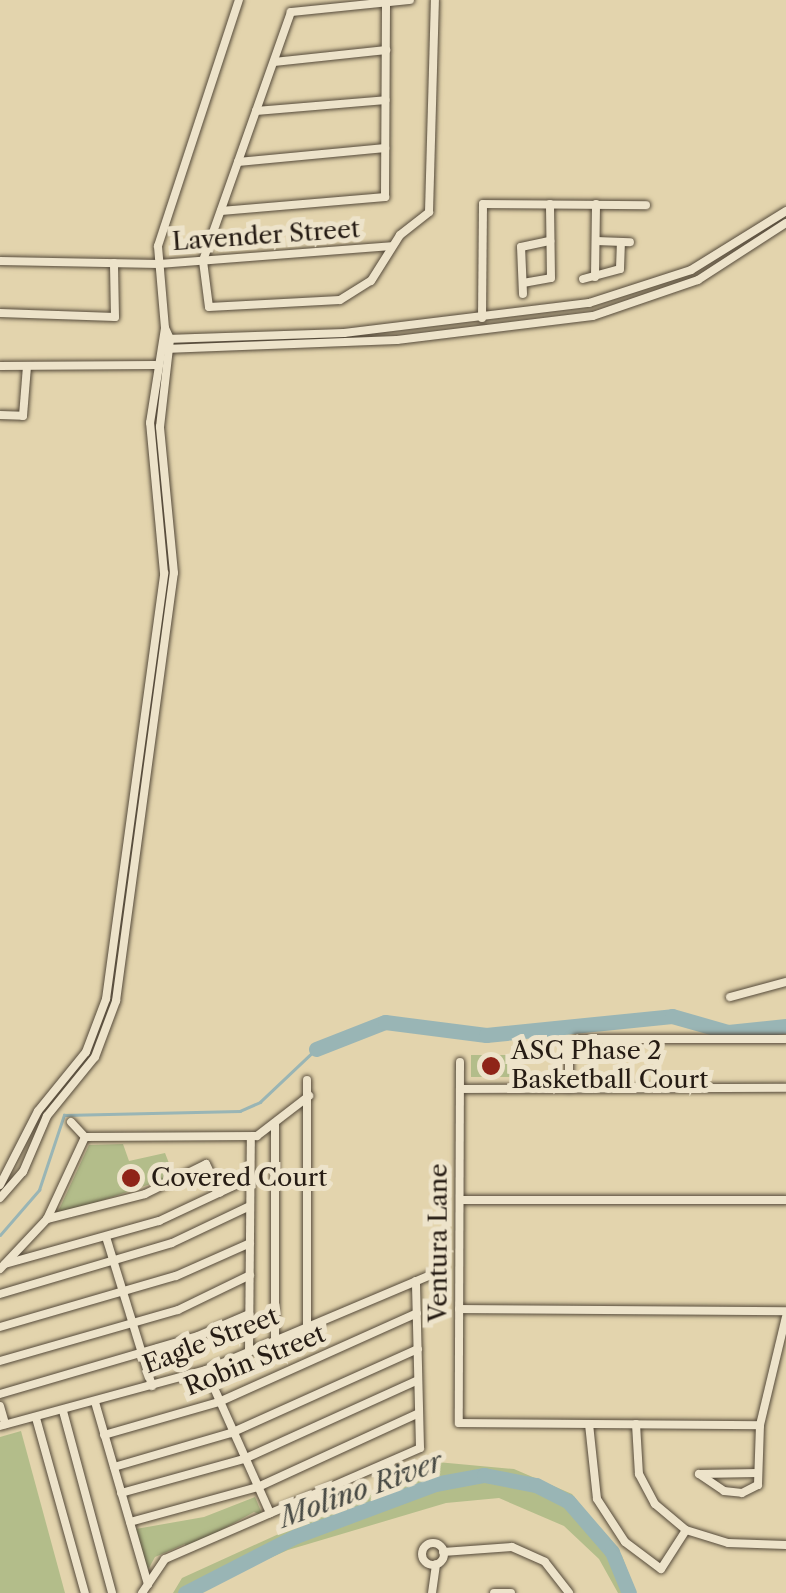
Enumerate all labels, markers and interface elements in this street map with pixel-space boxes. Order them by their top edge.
street label: Lavender Street [171,214,361,258]
place label: ASC Phase 2 Basketball Court [511,1037,708,1096]
marker: ASC Phase 2 Basketball Court [480,1055,502,1077]
place label: Covered Court [151,1163,327,1193]
street label: Ventura Lane [424,1163,454,1323]
marker: Covered Court [120,1167,142,1189]
street label: Eagle Street [139,1301,283,1381]
street label: Robin Street [180,1319,330,1403]
water label: Molino River [275,1444,447,1534]

